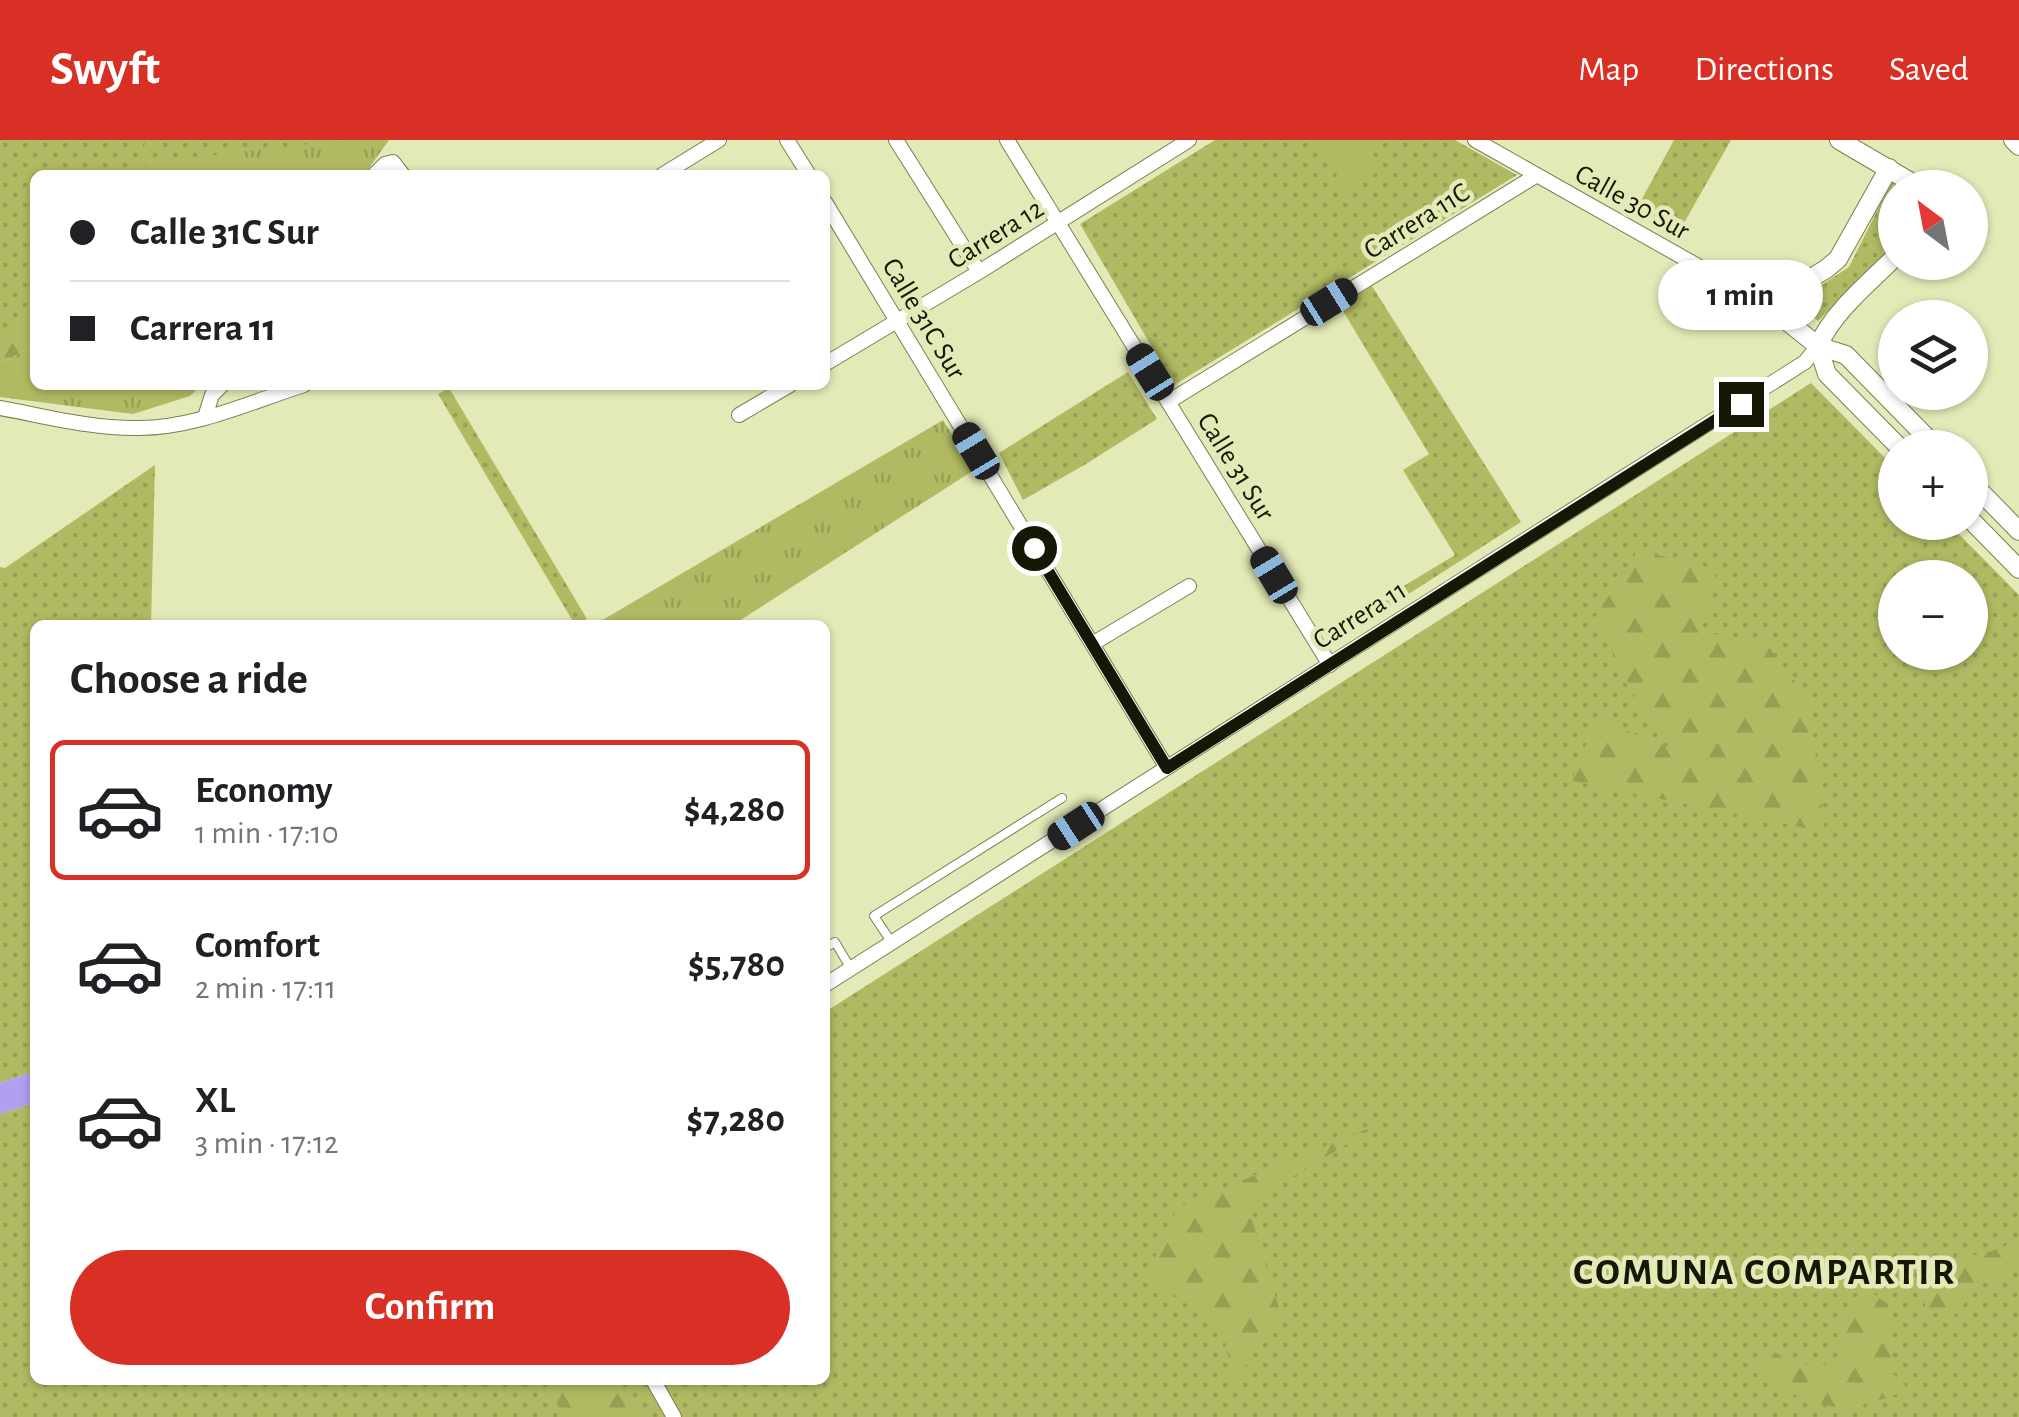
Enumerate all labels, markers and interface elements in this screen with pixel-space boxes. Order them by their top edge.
text: Swyft [50,46,160,94]
text: Map [1578,52,1639,87]
text: Directions [1694,52,1834,87]
text: Saved [1889,52,1969,87]
street label: Calle 30 Sur [1570,160,1694,246]
north arrow [1878,170,1988,280]
map controls [1878,170,1988,670]
street label: Carrera 11C [1359,178,1475,265]
street label: Carrera 12 [943,195,1049,275]
text: Calle 31C Sur [130,214,319,252]
street label: Calle 31C Sur [876,254,970,384]
callout: 1 min [1658,259,1824,329]
car [1296,273,1362,331]
text: 1 min [1707,279,1774,311]
button: layers [1878,300,1988,410]
text: Carrera 11 [130,310,276,348]
car [1121,339,1179,405]
route end [1719,382,1764,427]
street label: Calle 31 Sur [1191,408,1279,526]
car [948,418,1004,484]
button: + [1878,430,1988,540]
route start [1012,526,1057,571]
car [1246,542,1302,608]
button: − [1878,560,1988,670]
street label: Carrera 11 [1309,576,1411,655]
text: Choose a ride [70,657,308,702]
icon: car [75,765,165,855]
text: Economy [195,772,333,810]
text: $4,280 [684,791,785,829]
car [1043,797,1109,855]
text: 1 min · 17:10 [195,817,339,849]
icon: car [75,920,165,1010]
text: Comfort [195,927,320,965]
text: $5,780 [688,946,785,984]
text: 2 min · 17:11 [195,972,336,1004]
icon: car [75,1075,165,1165]
text: XL [195,1082,235,1120]
text: $7,280 [686,1101,785,1139]
text: 3 min · 17:12 [195,1127,338,1159]
button: Confirm [70,1250,790,1365]
district label: COMUNA COMPARTIR [1573,1254,1957,1292]

